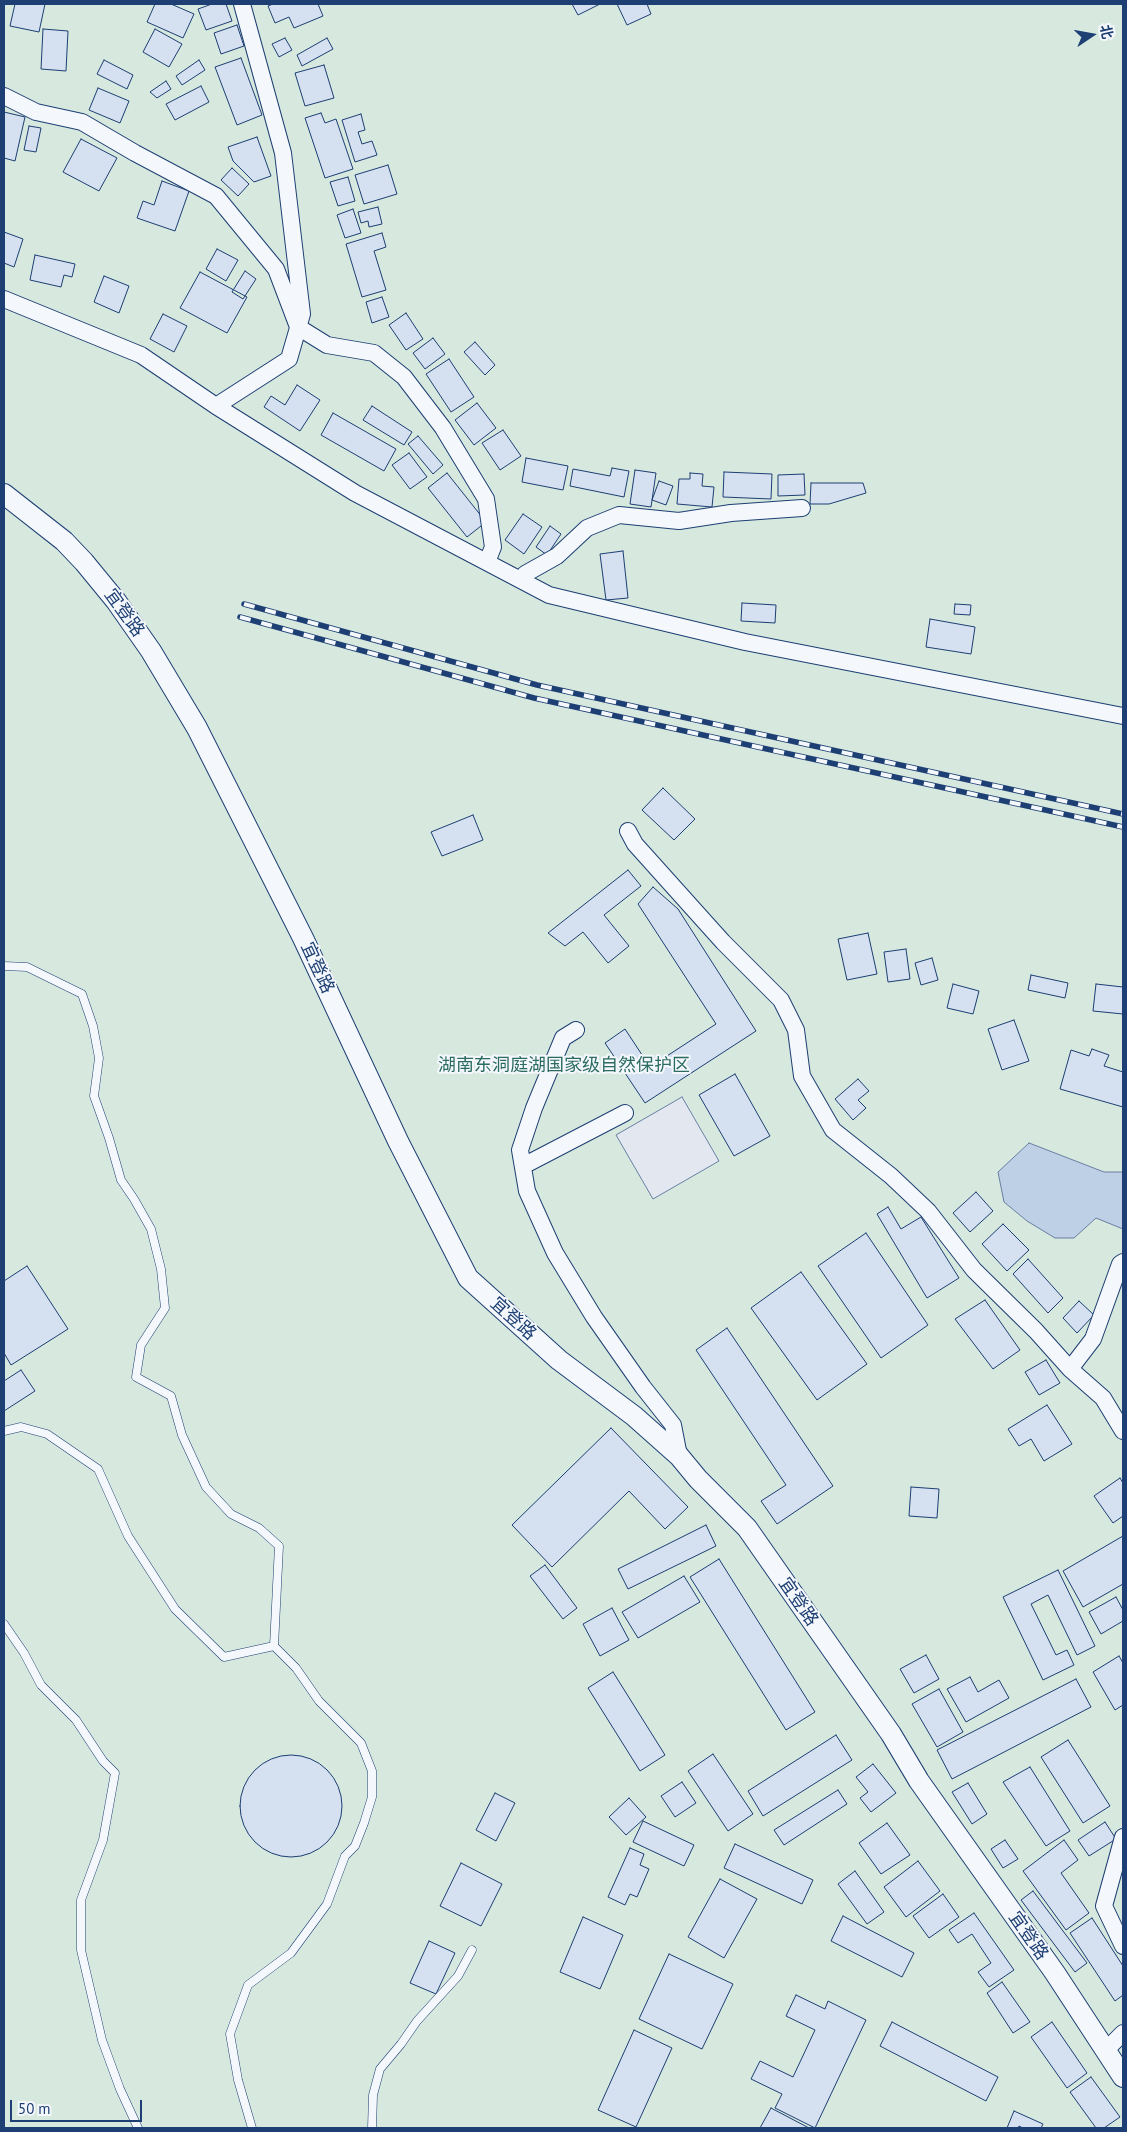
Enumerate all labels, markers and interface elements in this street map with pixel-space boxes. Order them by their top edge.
north arrow [1067,10,1117,60]
text: 北 [1096,23,1117,41]
street label: 宜登路 [99,585,149,641]
street label: 宜登路 [296,939,338,997]
park label: 湖南东洞庭湖国家级自然保护区 [438,1055,690,1077]
street label: 宜登路 [486,1293,540,1345]
street label: 宜登路 [774,1574,822,1630]
street label: 宜登路 [1004,1908,1052,1964]
scale bar [12,2090,145,2122]
text: 50 m [18,2099,51,2118]

